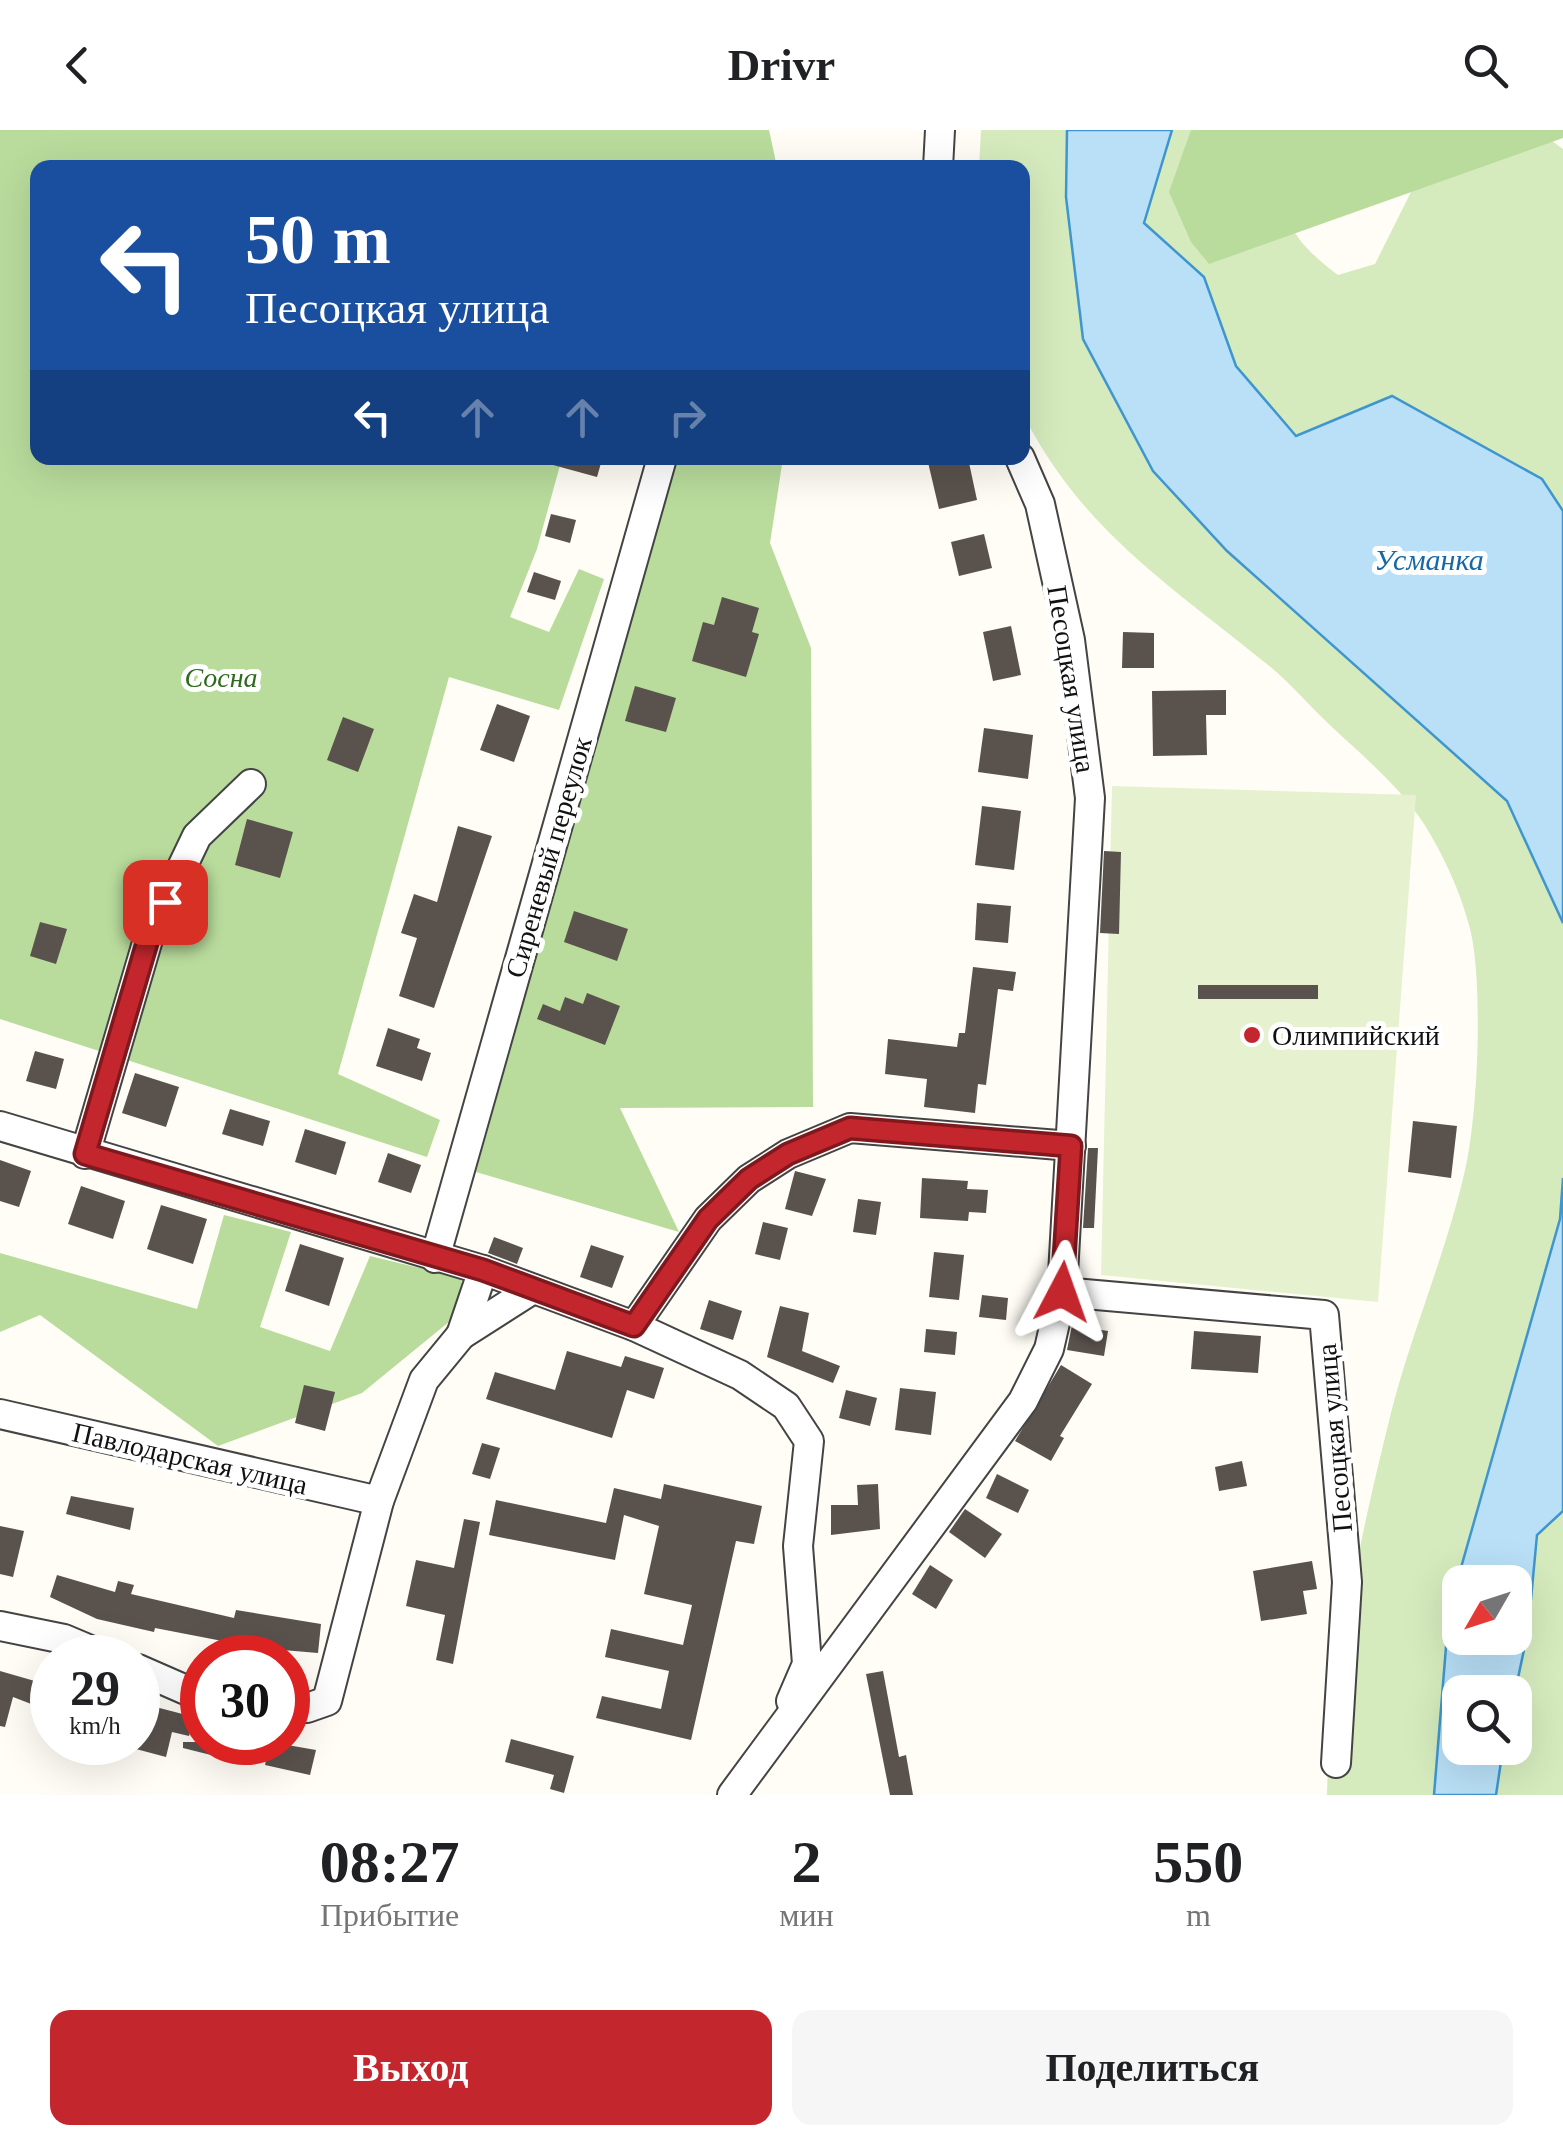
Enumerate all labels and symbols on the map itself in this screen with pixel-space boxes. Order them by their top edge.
water label: Усманка [1374,543,1484,576]
street label: Песоцкая улица [1041,583,1102,776]
park label: Сосна [184,662,258,693]
street label: Сиреневый переулок [499,733,598,981]
pin [123,860,208,945]
place label: Олимпийский [1272,1020,1440,1051]
marker: Олимпийский [1241,1024,1263,1046]
position arrow [1010,1240,1114,1344]
street label: Песоцкая улица [1311,1342,1358,1534]
street label: Павлодарская улица [69,1416,311,1501]
north arrow [1442,1565,1532,1655]
speed limit sign: 30 [180,1635,310,1765]

